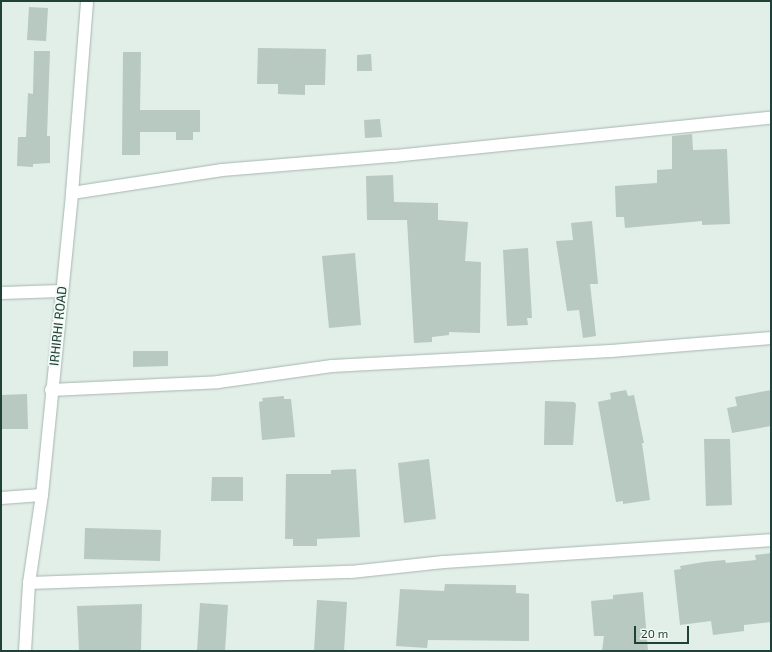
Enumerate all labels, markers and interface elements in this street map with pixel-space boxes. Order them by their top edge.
street label: IRHIRHI ROAD [46,285,70,367]
scale bar [636,618,691,644]
text: 20 m [641,626,668,640]

